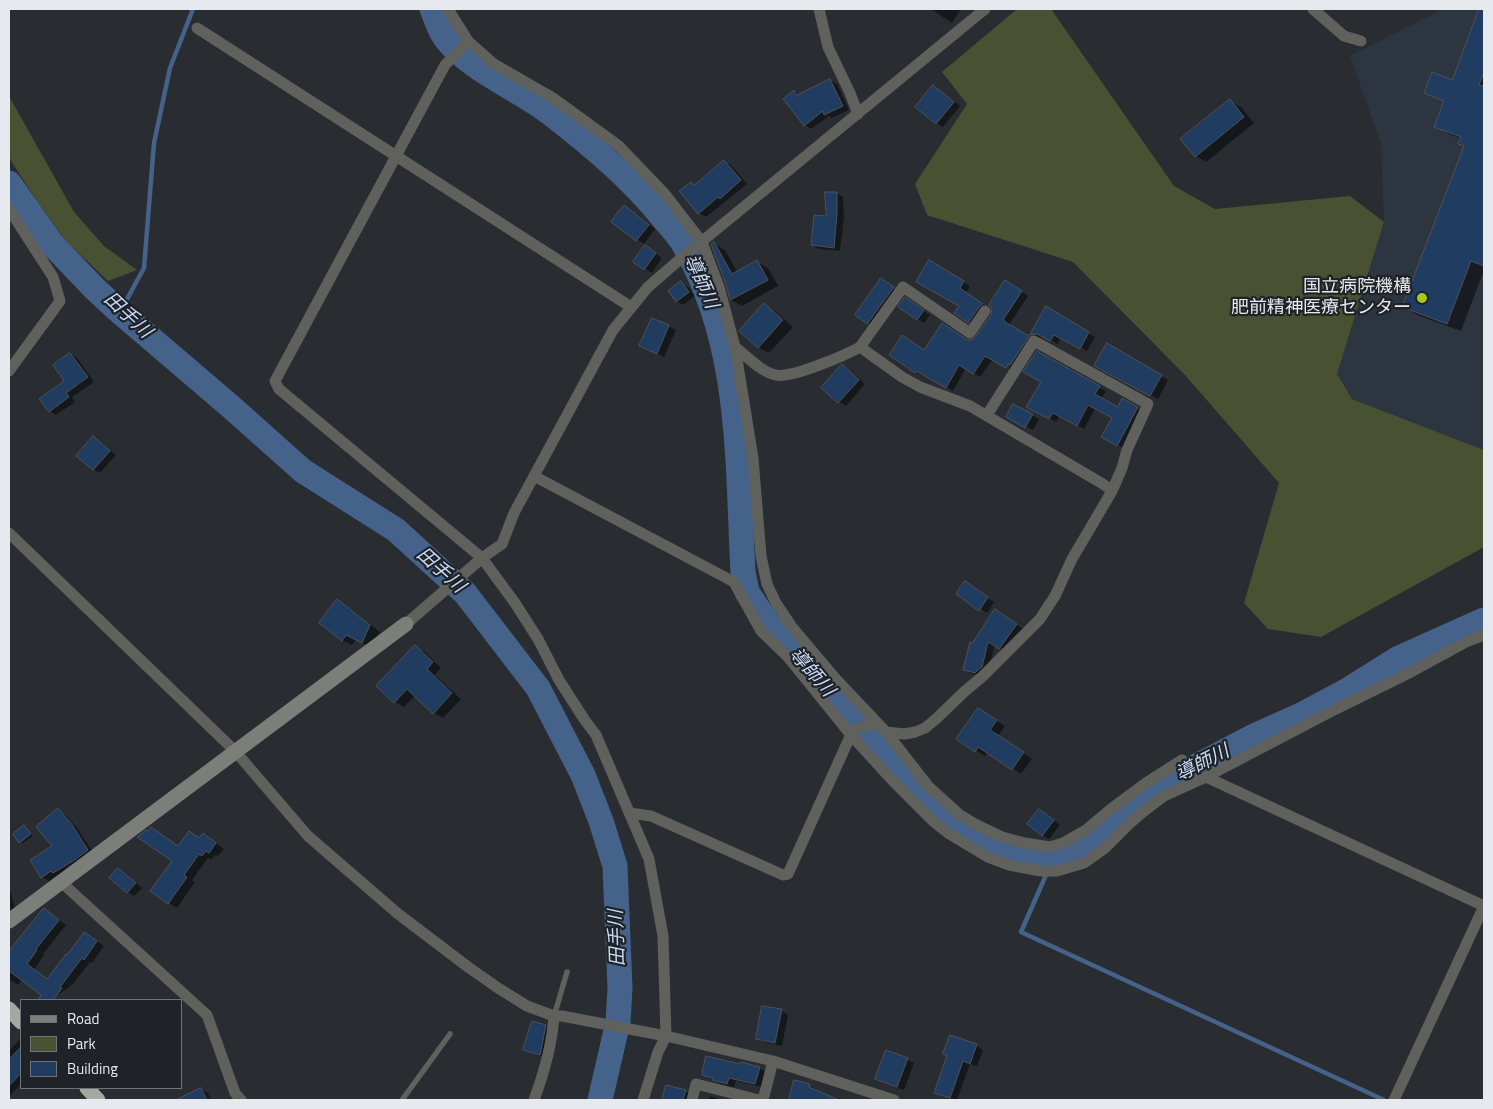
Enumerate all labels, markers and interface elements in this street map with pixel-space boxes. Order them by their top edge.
water label: 導師川 [678,251,722,313]
place label: 国立病院機構 肥前精神医療センター [1231,277,1411,320]
water label: 田手川 [98,288,156,344]
marker: 国立病院機構 肥前精神医療センター [1415,291,1429,305]
water label: 田手川 [411,543,469,599]
water label: 導師川 [784,644,838,702]
water label: 導師川 [1172,741,1234,787]
water label: 田手川 [606,909,630,967]
legend [20,999,182,1089]
text: Road [67,1007,99,1030]
text: Park [67,1032,96,1055]
text: Building [67,1057,118,1080]

